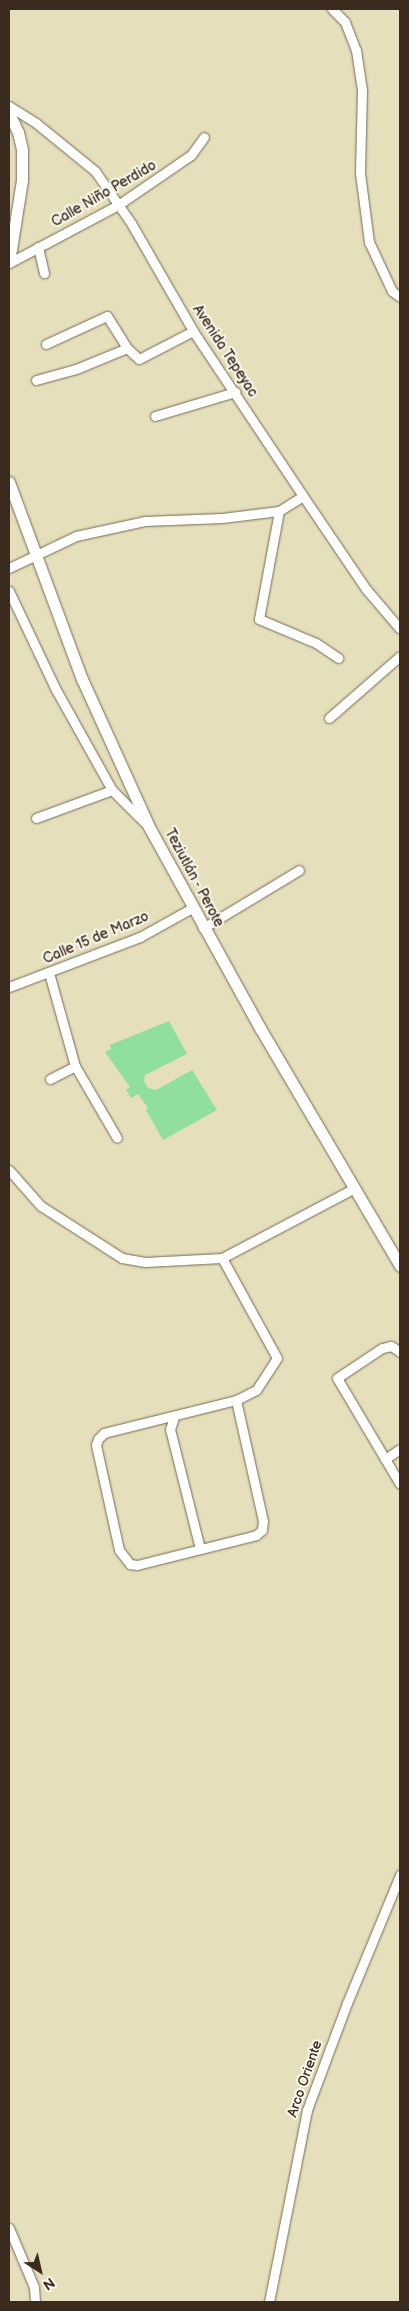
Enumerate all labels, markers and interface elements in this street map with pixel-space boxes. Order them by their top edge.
street label: Calle Niño Perdido [49,157,159,231]
street label: Avenida Tepeyac [189,302,261,400]
street label: Teziutlán - Perote [161,825,227,931]
street label: Calle 15 de Marzo [41,908,151,968]
street label: Arco Oriente [284,2038,326,2120]
north arrow [15,2246,65,2296]
text: N [40,2274,58,2294]

